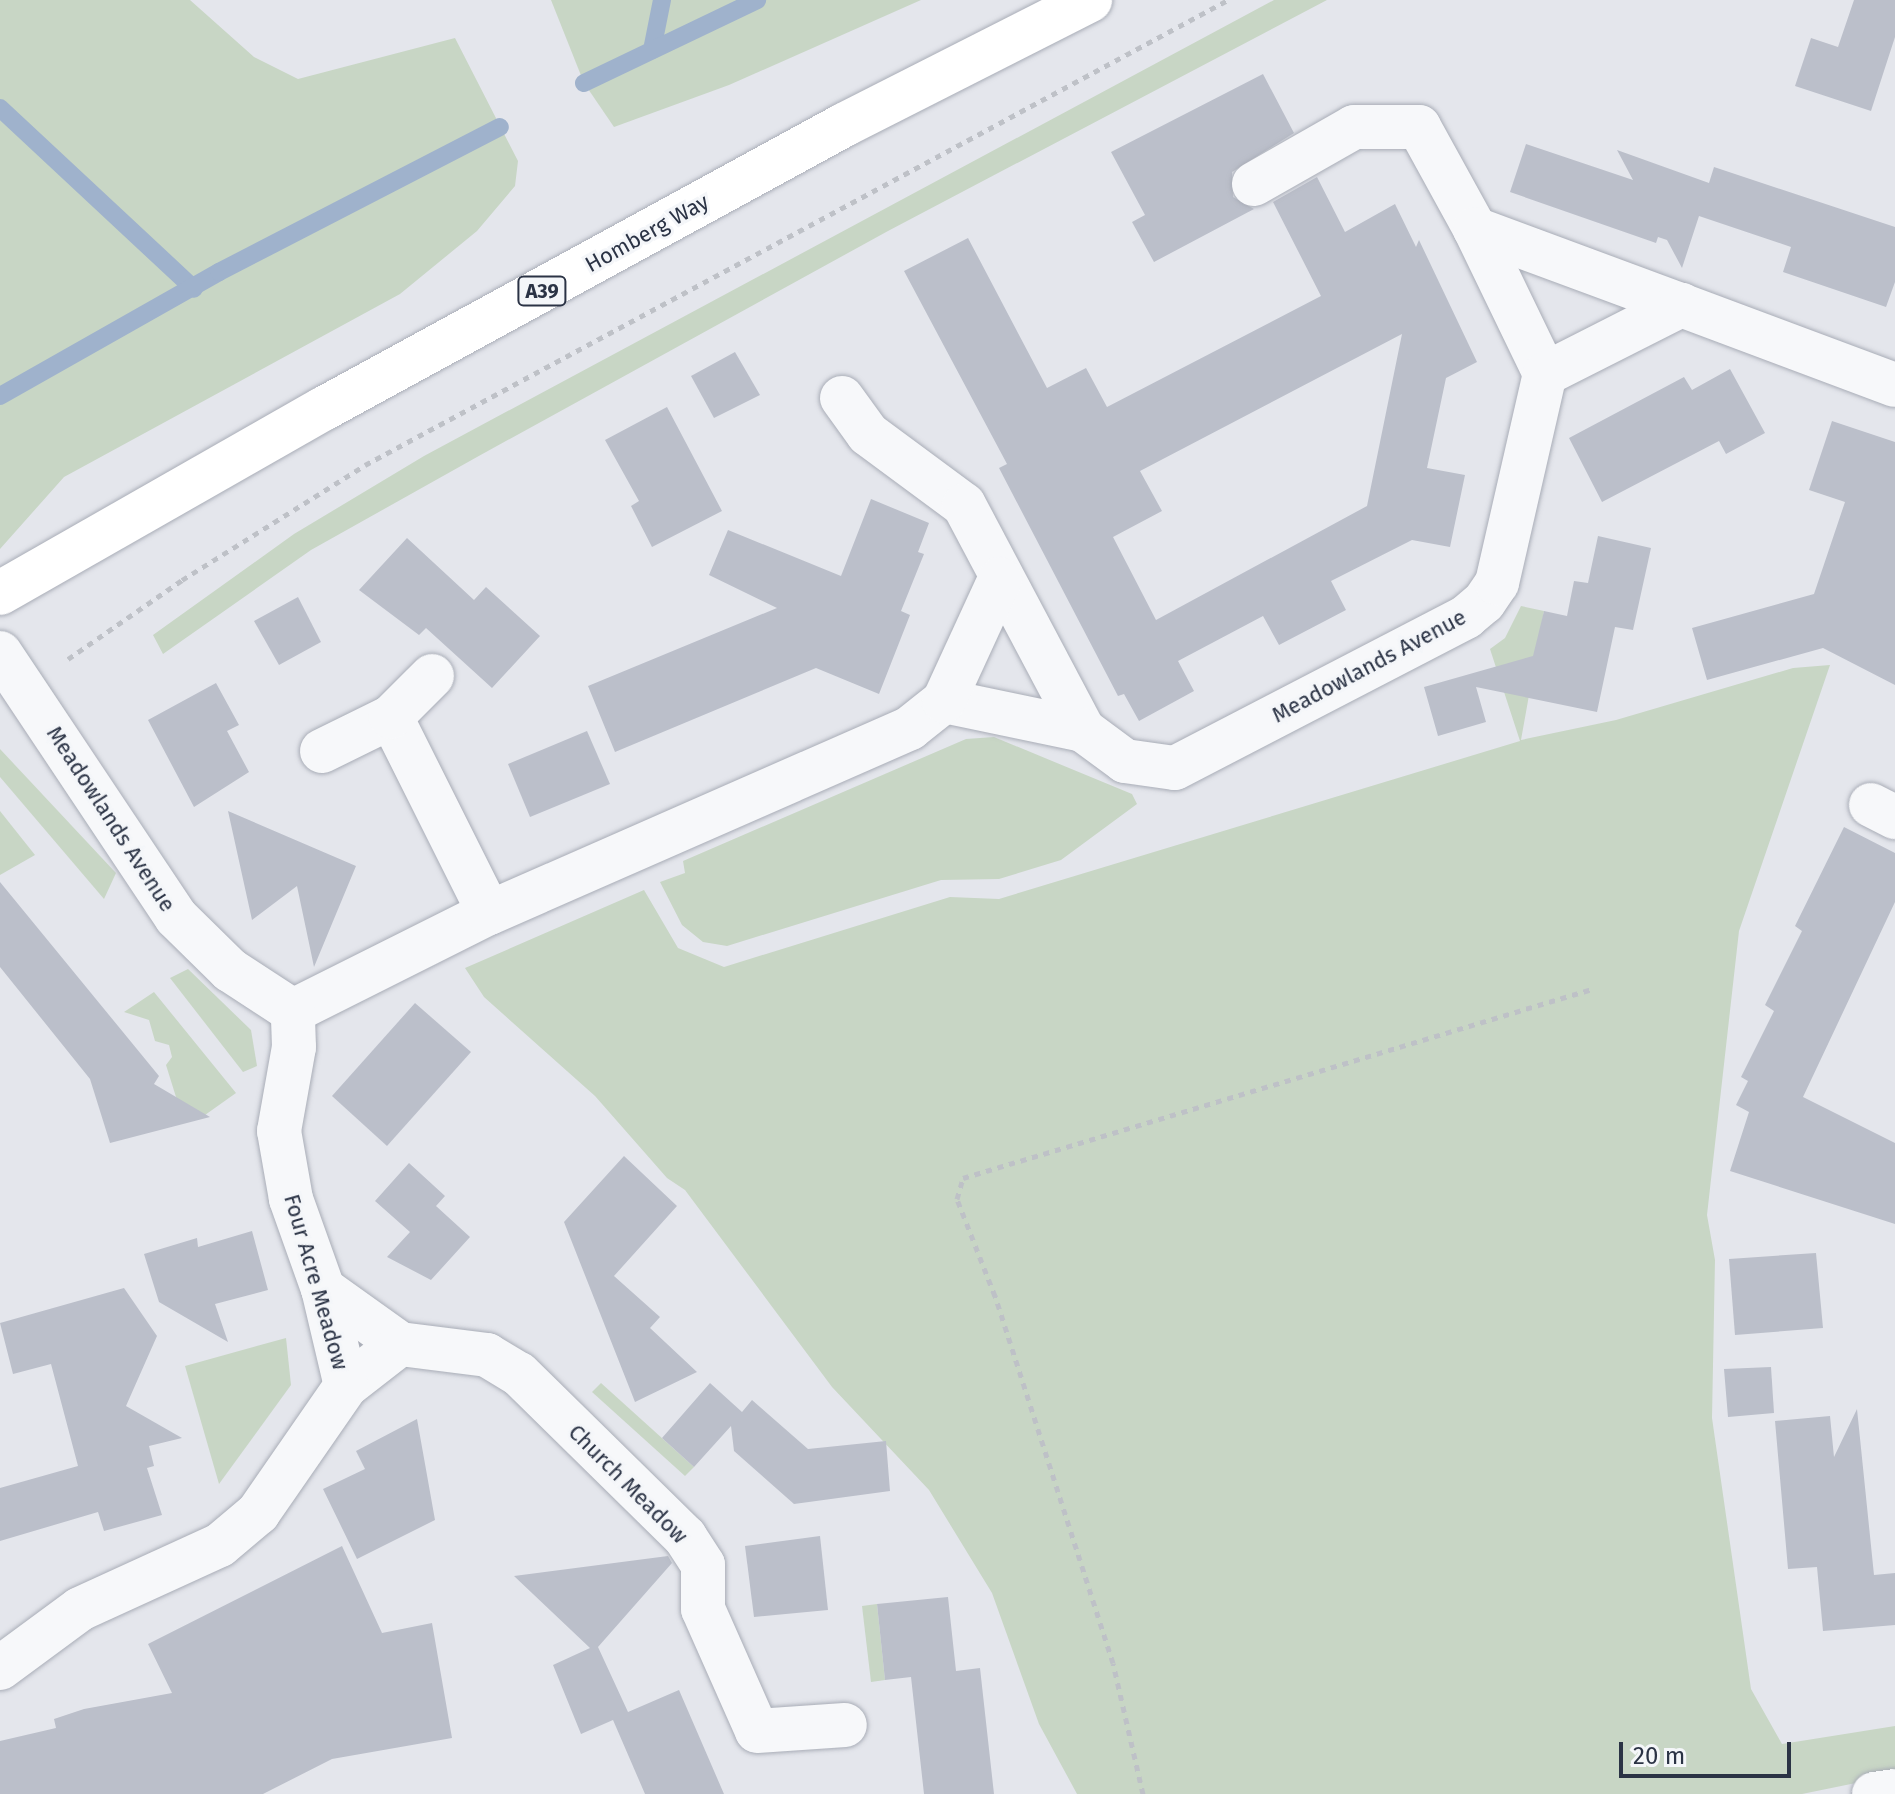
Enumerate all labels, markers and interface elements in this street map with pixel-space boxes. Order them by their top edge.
street label: Homberg Way [581,188,713,278]
road number: A39 [516,275,568,307]
street label: Meadowlands Avenue [1267,604,1471,728]
street label: Meadowlands Avenue [41,721,181,917]
street label: Four Acre Meadow [278,1191,354,1373]
street label: Church Meadow [563,1419,693,1549]
scale bar [1623,1726,1795,1776]
text: 20 m [1633,1742,1685,1770]

